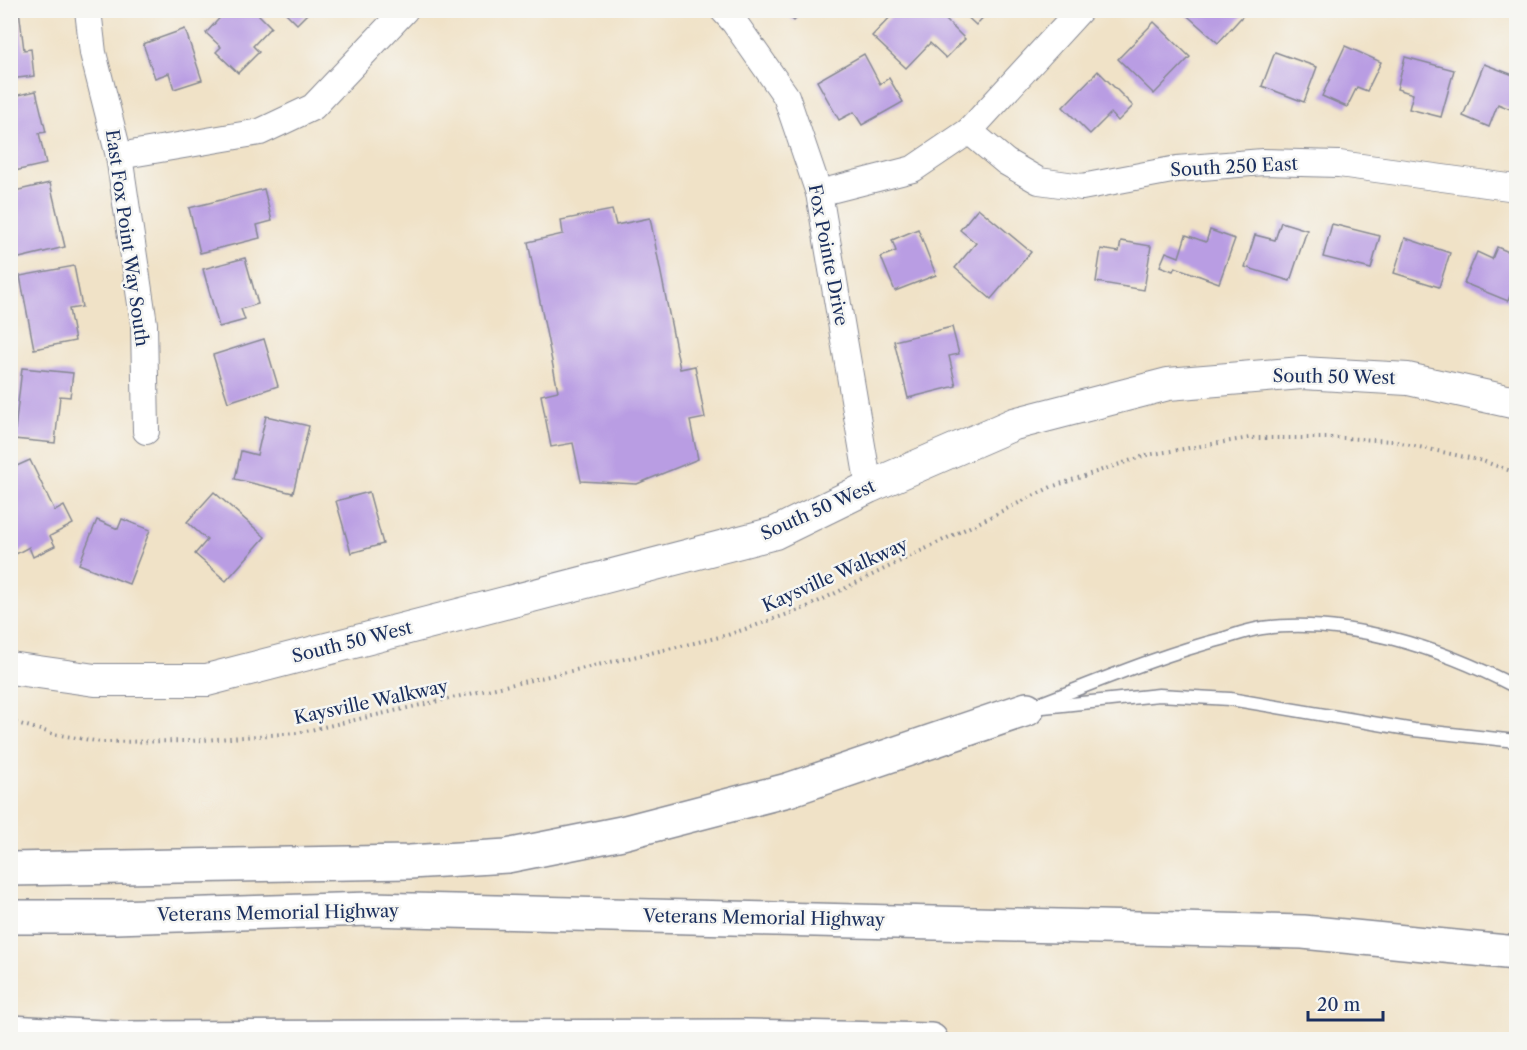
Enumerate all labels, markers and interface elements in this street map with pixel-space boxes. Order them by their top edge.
street label: East Fox Point Way South [101,128,153,348]
street label: South 250 East [1170,153,1299,181]
street label: Fox Pointe Drive [803,182,853,328]
street label: South 50 West [1272,365,1396,389]
street label: South 50 West [757,475,879,545]
street label: Kaysville Walkway [759,533,912,617]
street label: South 50 West [290,616,415,668]
street label: Kaysville Walkway [292,675,451,729]
street label: Veterans Memorial Highway [156,900,400,926]
street label: Veterans Memorial Highway [642,905,886,931]
scale bar [1308,984,1383,1022]
text: 20 m [1317,994,1361,1016]

